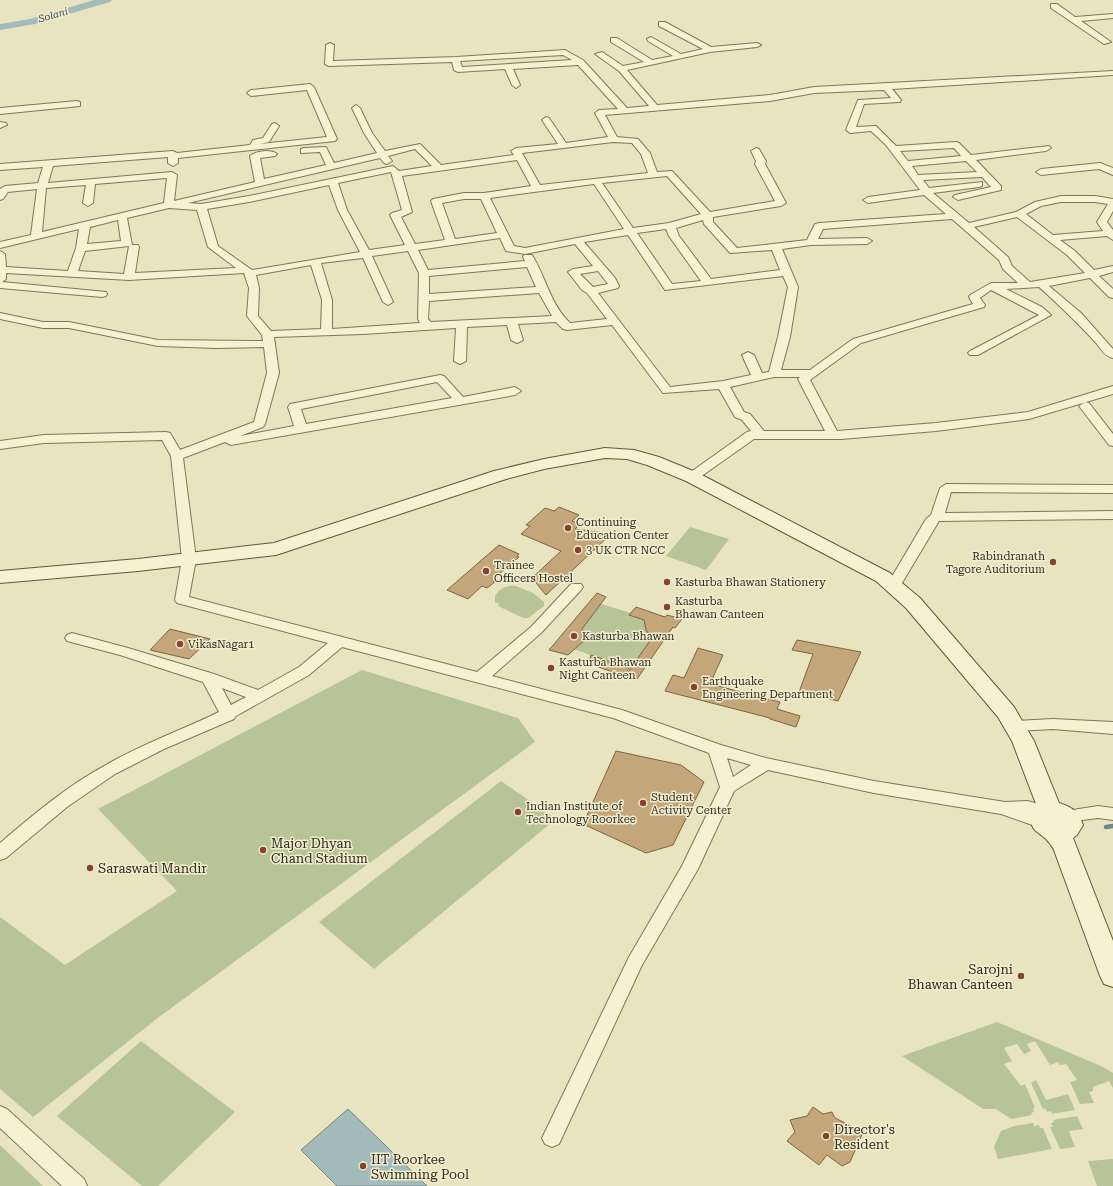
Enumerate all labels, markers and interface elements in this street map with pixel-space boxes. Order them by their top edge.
water label: Solani [36,6,69,25]
place label: Continuing Education Center [576,516,669,542]
marker: Continuing Education Center [563,523,573,533]
place label: 3 UK CTR NCC [586,544,665,557]
marker: 3 UK CTR NCC [573,545,583,555]
place label: Rabindranath Tagore Auditorium [946,550,1045,576]
marker: Rabindranath Tagore Auditorium [1048,557,1058,567]
place label: Trainee Officers Hostel [494,559,573,585]
marker: Trainee Officers Hostel [481,566,491,576]
place label: Kasturba Bhawan Stationery [675,576,826,589]
marker: Kasturba Bhawan Stationery [662,577,672,587]
place label: Kasturba Bhawan Canteen [675,595,764,621]
marker: Kasturba Bhawan Canteen [662,602,672,612]
place label: Kasturba Bhawan [582,630,674,643]
marker: Kasturba Bhawan [569,631,579,641]
place label: VikasNagar1 [188,638,254,651]
marker: VikasNagar1 [175,639,185,649]
place label: Kasturba Bhawan Night Canteen [559,656,651,682]
marker: Kasturba Bhawan Night Canteen [546,663,556,673]
place label: Earthquake Engineering Department [702,675,833,701]
marker: Earthquake Engineering Department [689,682,699,692]
place label: Student Activity Center [651,791,732,817]
marker: Student Activity Center [638,798,648,808]
place label: Indian Institute of Technology Roorkee [526,800,636,826]
marker: Indian Institute of Technology Roorkee [513,807,523,817]
place label: Major Dhyan Chand Stadium [271,836,368,866]
marker: Major Dhyan Chand Stadium [258,845,268,855]
place label: Saraswati Mandir [98,861,208,876]
marker: Saraswati Mandir [85,863,95,873]
place label: Sarojni Bhawan Canteen [908,962,1014,992]
marker: Sarojni Bhawan Canteen [1016,971,1026,981]
place label: Director's Resident [834,1122,895,1152]
marker: Director's Resident [821,1131,831,1141]
place label: IIT Roorkee Swimming Pool [371,1152,469,1182]
marker: IIT Roorkee Swimming Pool [358,1161,368,1171]

